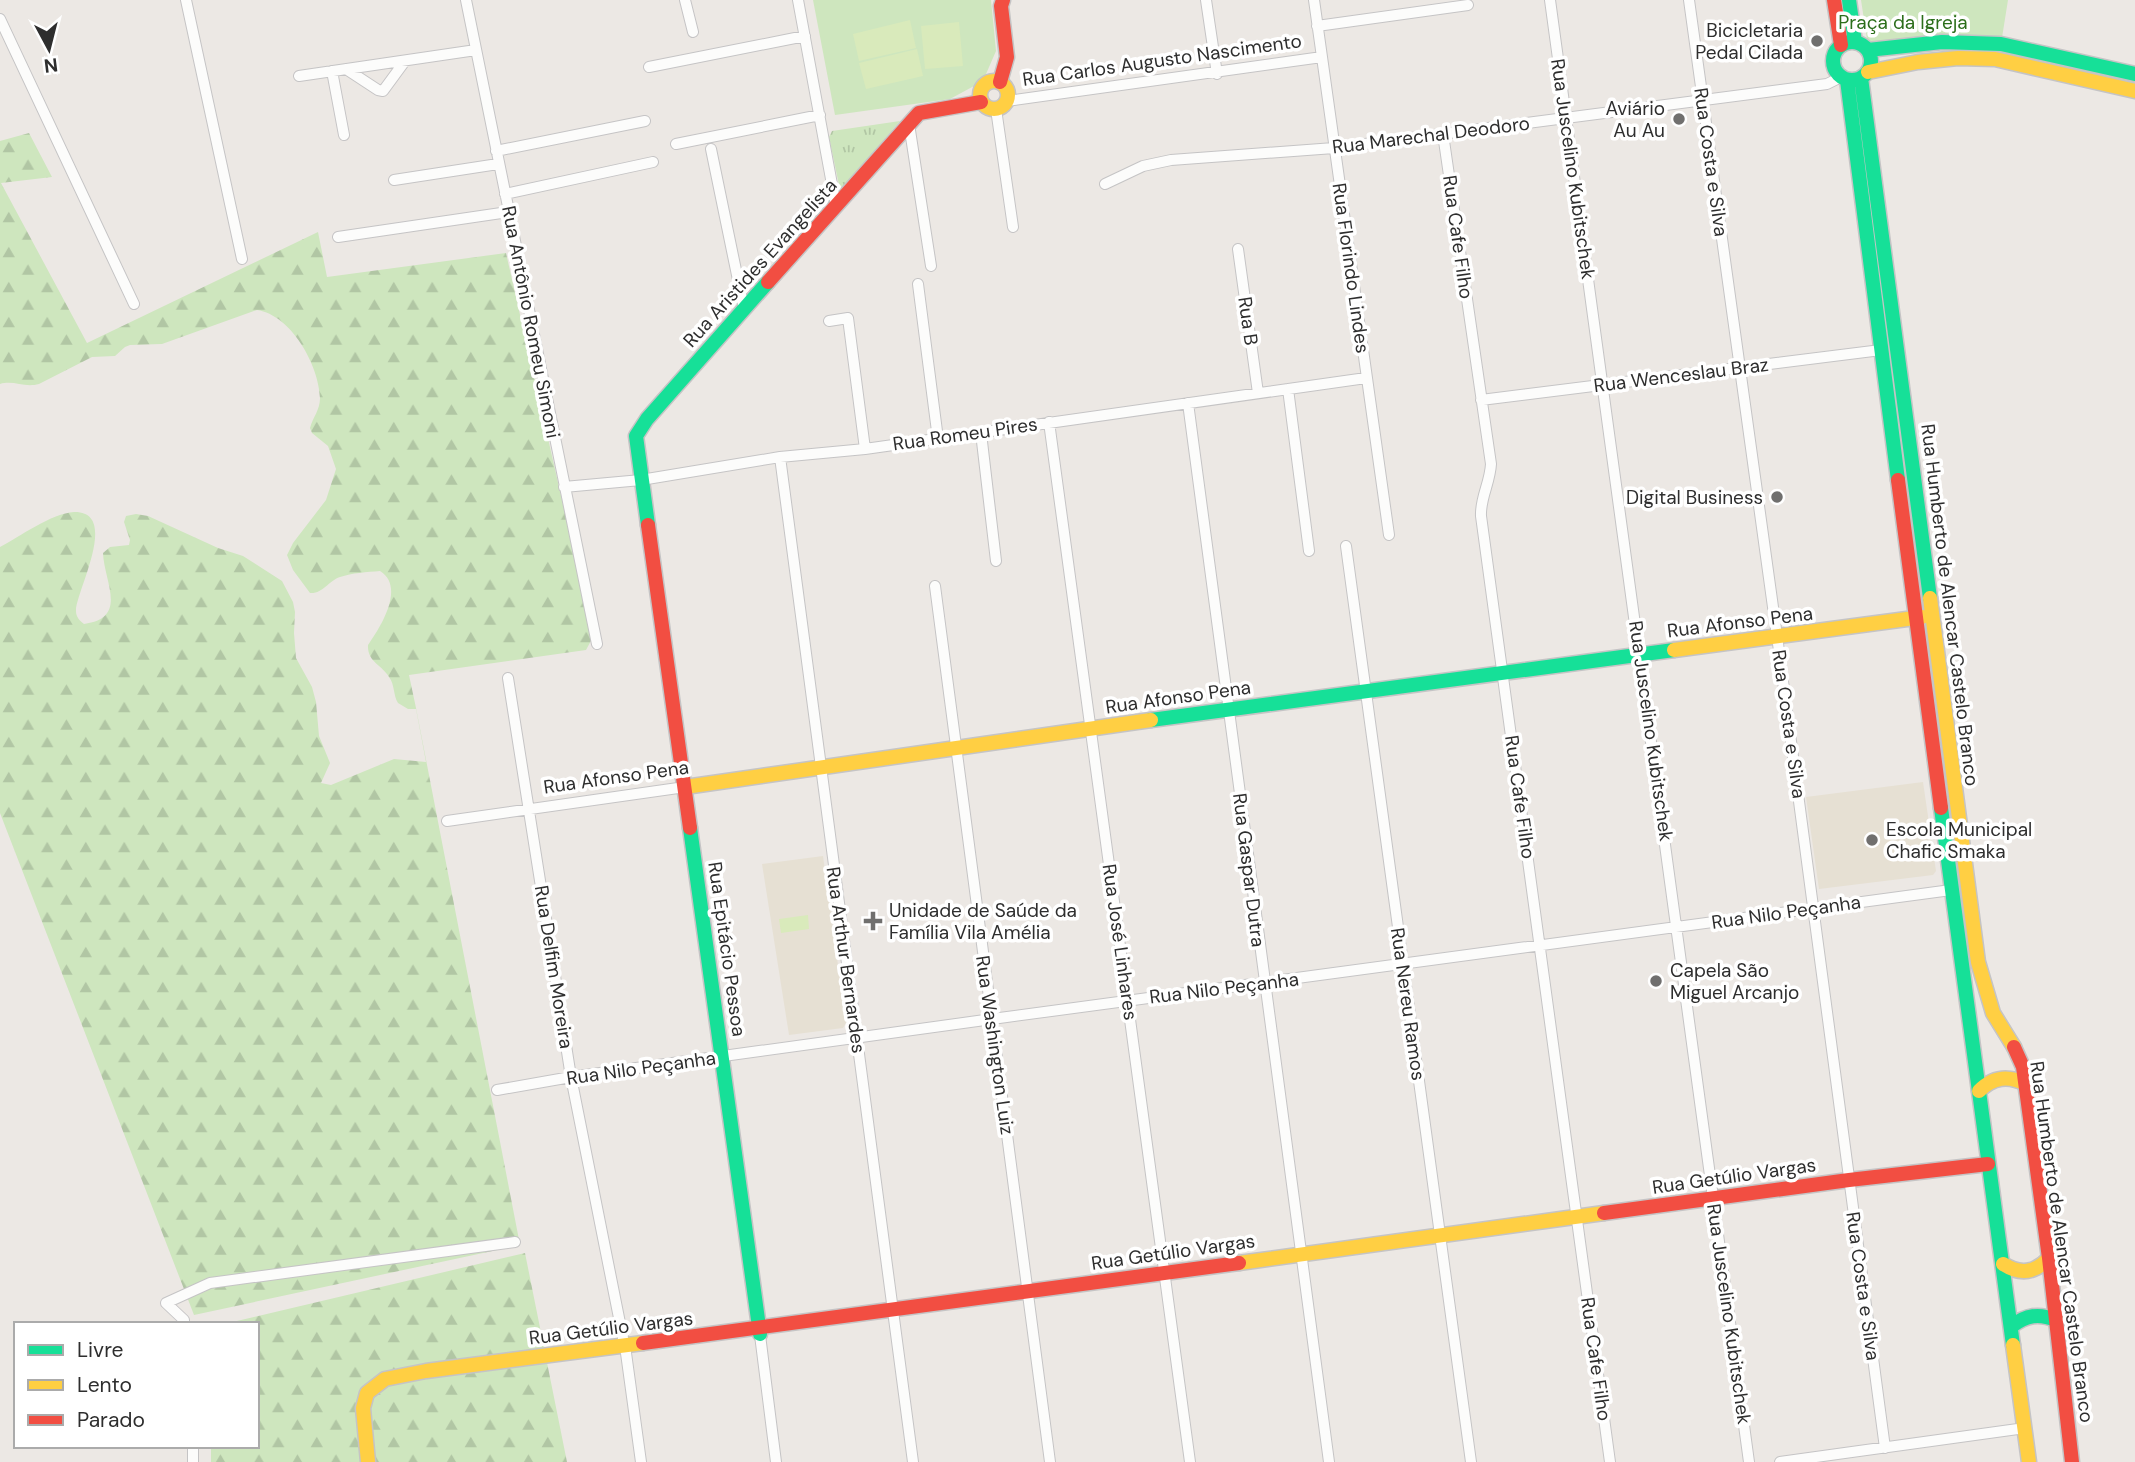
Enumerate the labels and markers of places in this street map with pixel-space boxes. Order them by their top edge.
place label: Bicicletaria Pedal Cilada [1695,18,1803,65]
marker: Bicicletaria Pedal Cilada [1809,33,1825,49]
place label: Aviário Au Au [1606,96,1665,143]
marker: Aviário Au Au [1671,111,1687,127]
place label: Digital Business [1626,485,1763,510]
marker: Digital Business [1769,489,1785,505]
place label: Escola Municipal Chafic Smaka [1886,817,2032,864]
marker: Escola Municipal Chafic Smaka [1864,832,1880,848]
place label: Unidade de Saúde da Família Vila Amélia [889,898,1077,945]
marker: Unidade de Saúde da Família Vila Amélia [863,911,883,931]
place label: Capela São Miguel Arcanjo [1670,958,1799,1005]
marker: Capela São Miguel Arcanjo [1648,973,1664,989]

